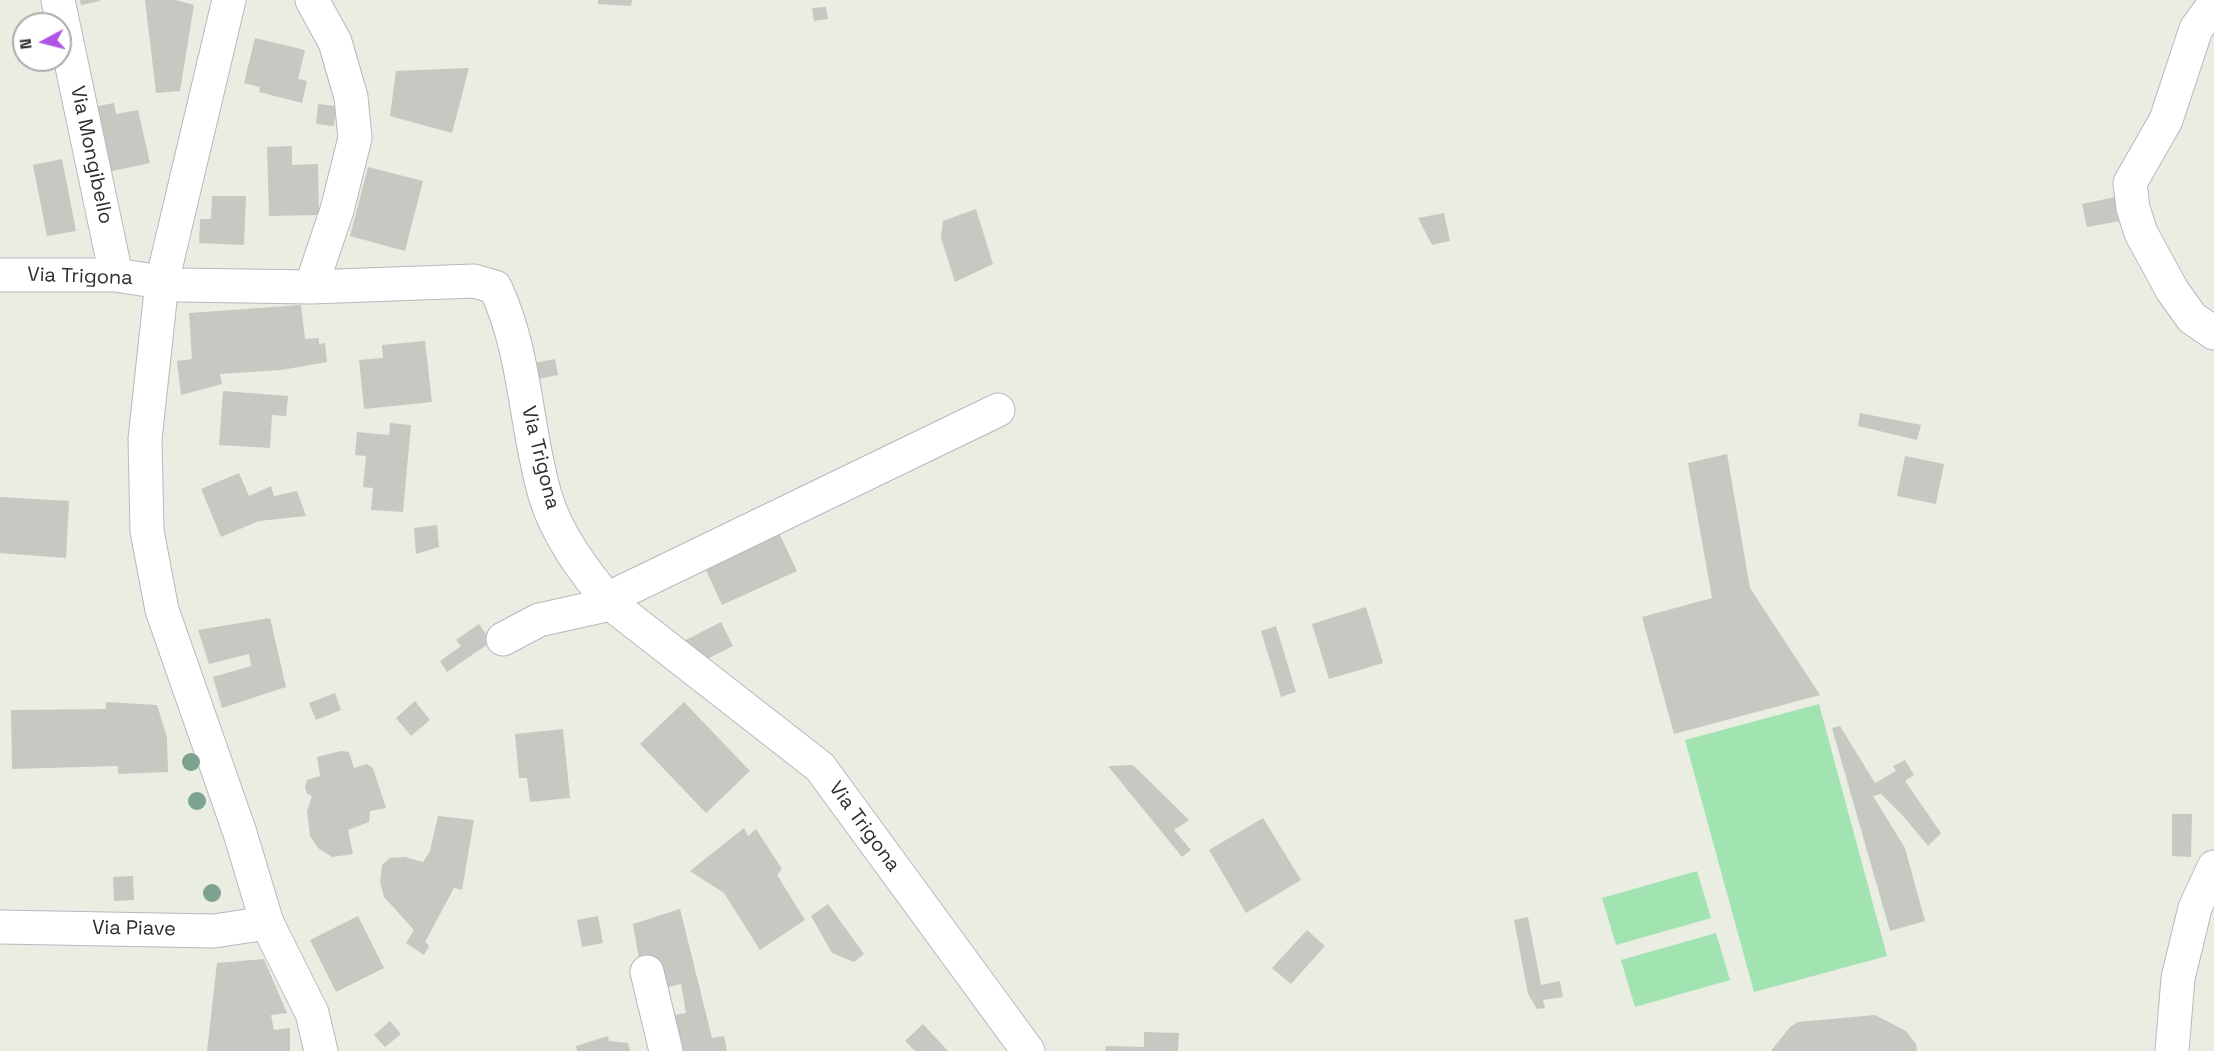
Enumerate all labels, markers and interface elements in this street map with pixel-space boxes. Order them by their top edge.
north arrow [12,12,72,72]
text: N [15,37,37,51]
street label: Via Mongibello [65,84,117,226]
street label: Via Trigona [27,263,133,291]
street label: Via Trigona [516,404,564,512]
street label: Via Trigona [823,777,905,877]
street label: Via Piave [92,916,176,942]

